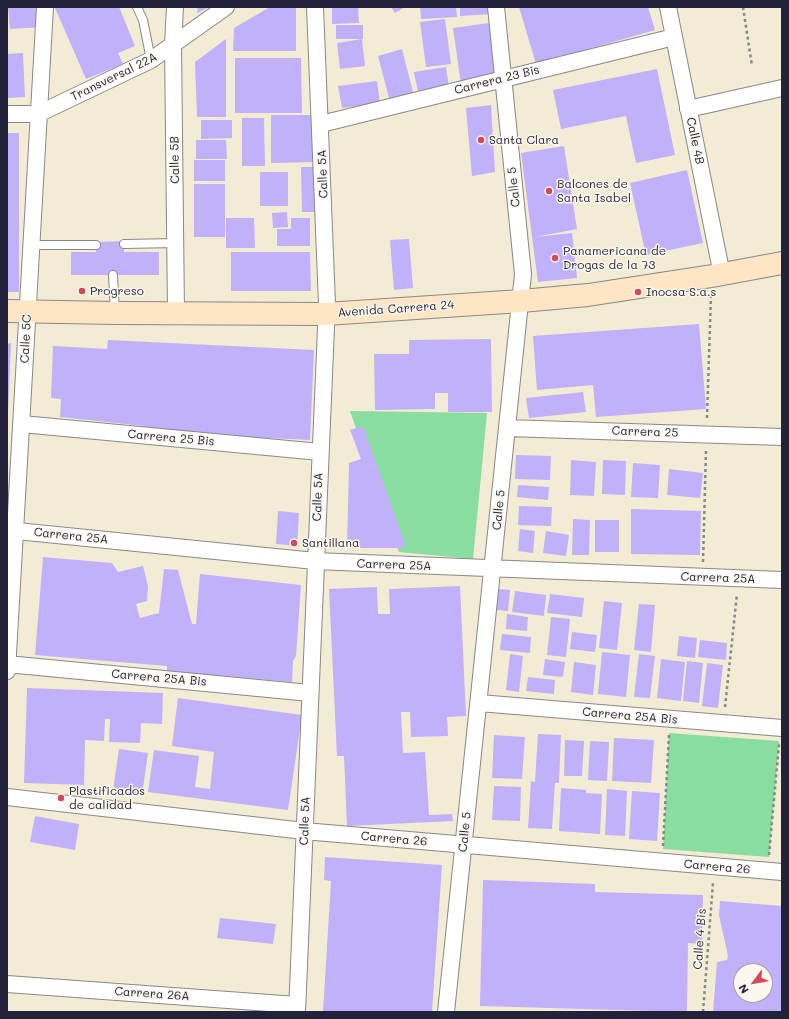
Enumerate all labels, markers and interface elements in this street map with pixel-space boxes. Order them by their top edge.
street label: Transversal 22A [68,50,160,104]
street label: Carrera 23 Bis [453,62,541,98]
street label: Calle 4B [683,116,707,166]
place label: Santa Clara [489,133,559,147]
marker: Santa Clara [476,135,486,145]
street label: Calle 5B [167,136,183,184]
street label: Calle 5A [315,149,331,199]
street label: Calle 5 [505,166,523,208]
place label: Balcones de Santa Isabel [557,177,631,205]
marker: Balcones de Santa Isabel [544,186,554,196]
place label: Panamericana de Drogas de la 73 [563,244,666,272]
marker: Panamericana de Drogas de la 73 [550,253,560,263]
place label: Progreso [90,284,144,298]
place label: Inocsa S.a.s [646,285,716,299]
marker: Progreso [77,286,87,296]
marker: Inocsa S.a.s [633,287,643,297]
street label: Avenida Carrera 24 [337,298,455,320]
street label: Calle 5C [18,314,34,364]
street label: Carrera 25 [611,424,679,440]
street label: Carrera 25 Bis [127,427,215,449]
street label: Calle 5A [310,472,326,522]
street label: Calle 5 [490,489,508,531]
street label: Carrera 25A [33,525,109,547]
place label: Santillana [302,536,359,550]
marker: Santillana [289,538,299,548]
street label: Carrera 25A [356,556,432,574]
street label: Carrera 25A [680,569,756,587]
street label: Carrera 25A Bis [111,667,207,689]
street label: Carrera 25A Bis [582,705,678,727]
place label: Plastificados de calidad [69,784,145,812]
marker: Plastificados de calidad [56,793,66,803]
street label: Calle 5A [297,796,313,846]
street label: Calle 5 [456,811,474,853]
street label: Carrera 26 [360,829,428,849]
street label: Carrera 26 [683,857,751,877]
street label: Calle 4 Bis [691,908,709,970]
north arrow [733,963,773,1003]
text: N [735,982,752,997]
street label: Carrera 26A [114,984,190,1004]

